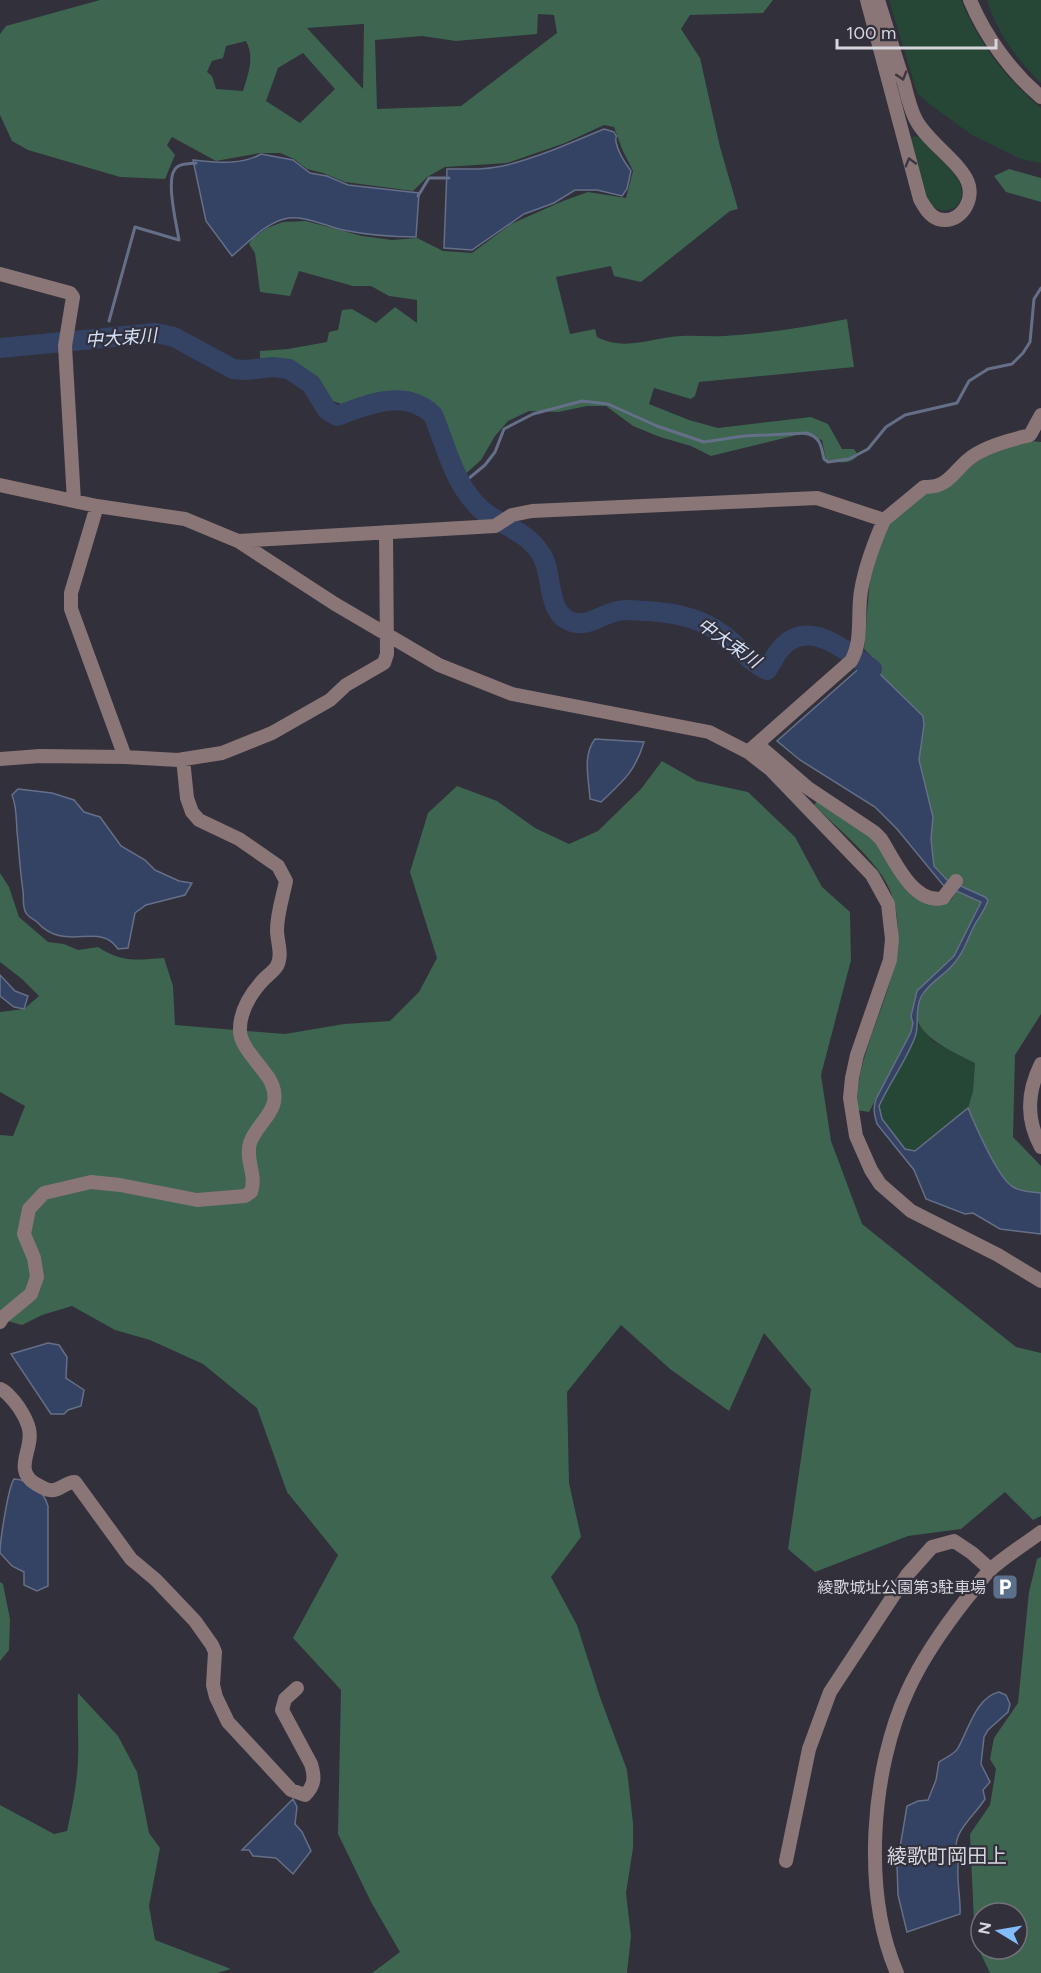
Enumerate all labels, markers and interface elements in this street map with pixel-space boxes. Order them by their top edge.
scale bar [837,12,996,50]
text: 100 m [846,22,896,44]
one-way arrow [894,70,907,81]
one-way arrow [905,157,917,168]
water label: 中大束川 [84,324,160,351]
water label: 中大束川 [693,613,766,674]
parking icon: 綾歌城址公園第3駐車場 [990,1572,1020,1602]
place label: 綾歌城址公園第3駐車場 [817,1578,986,1597]
district label: 綾歌町岡田上 [887,1844,1007,1868]
north arrow [969,1901,1029,1961]
text: N [974,1920,995,1936]

